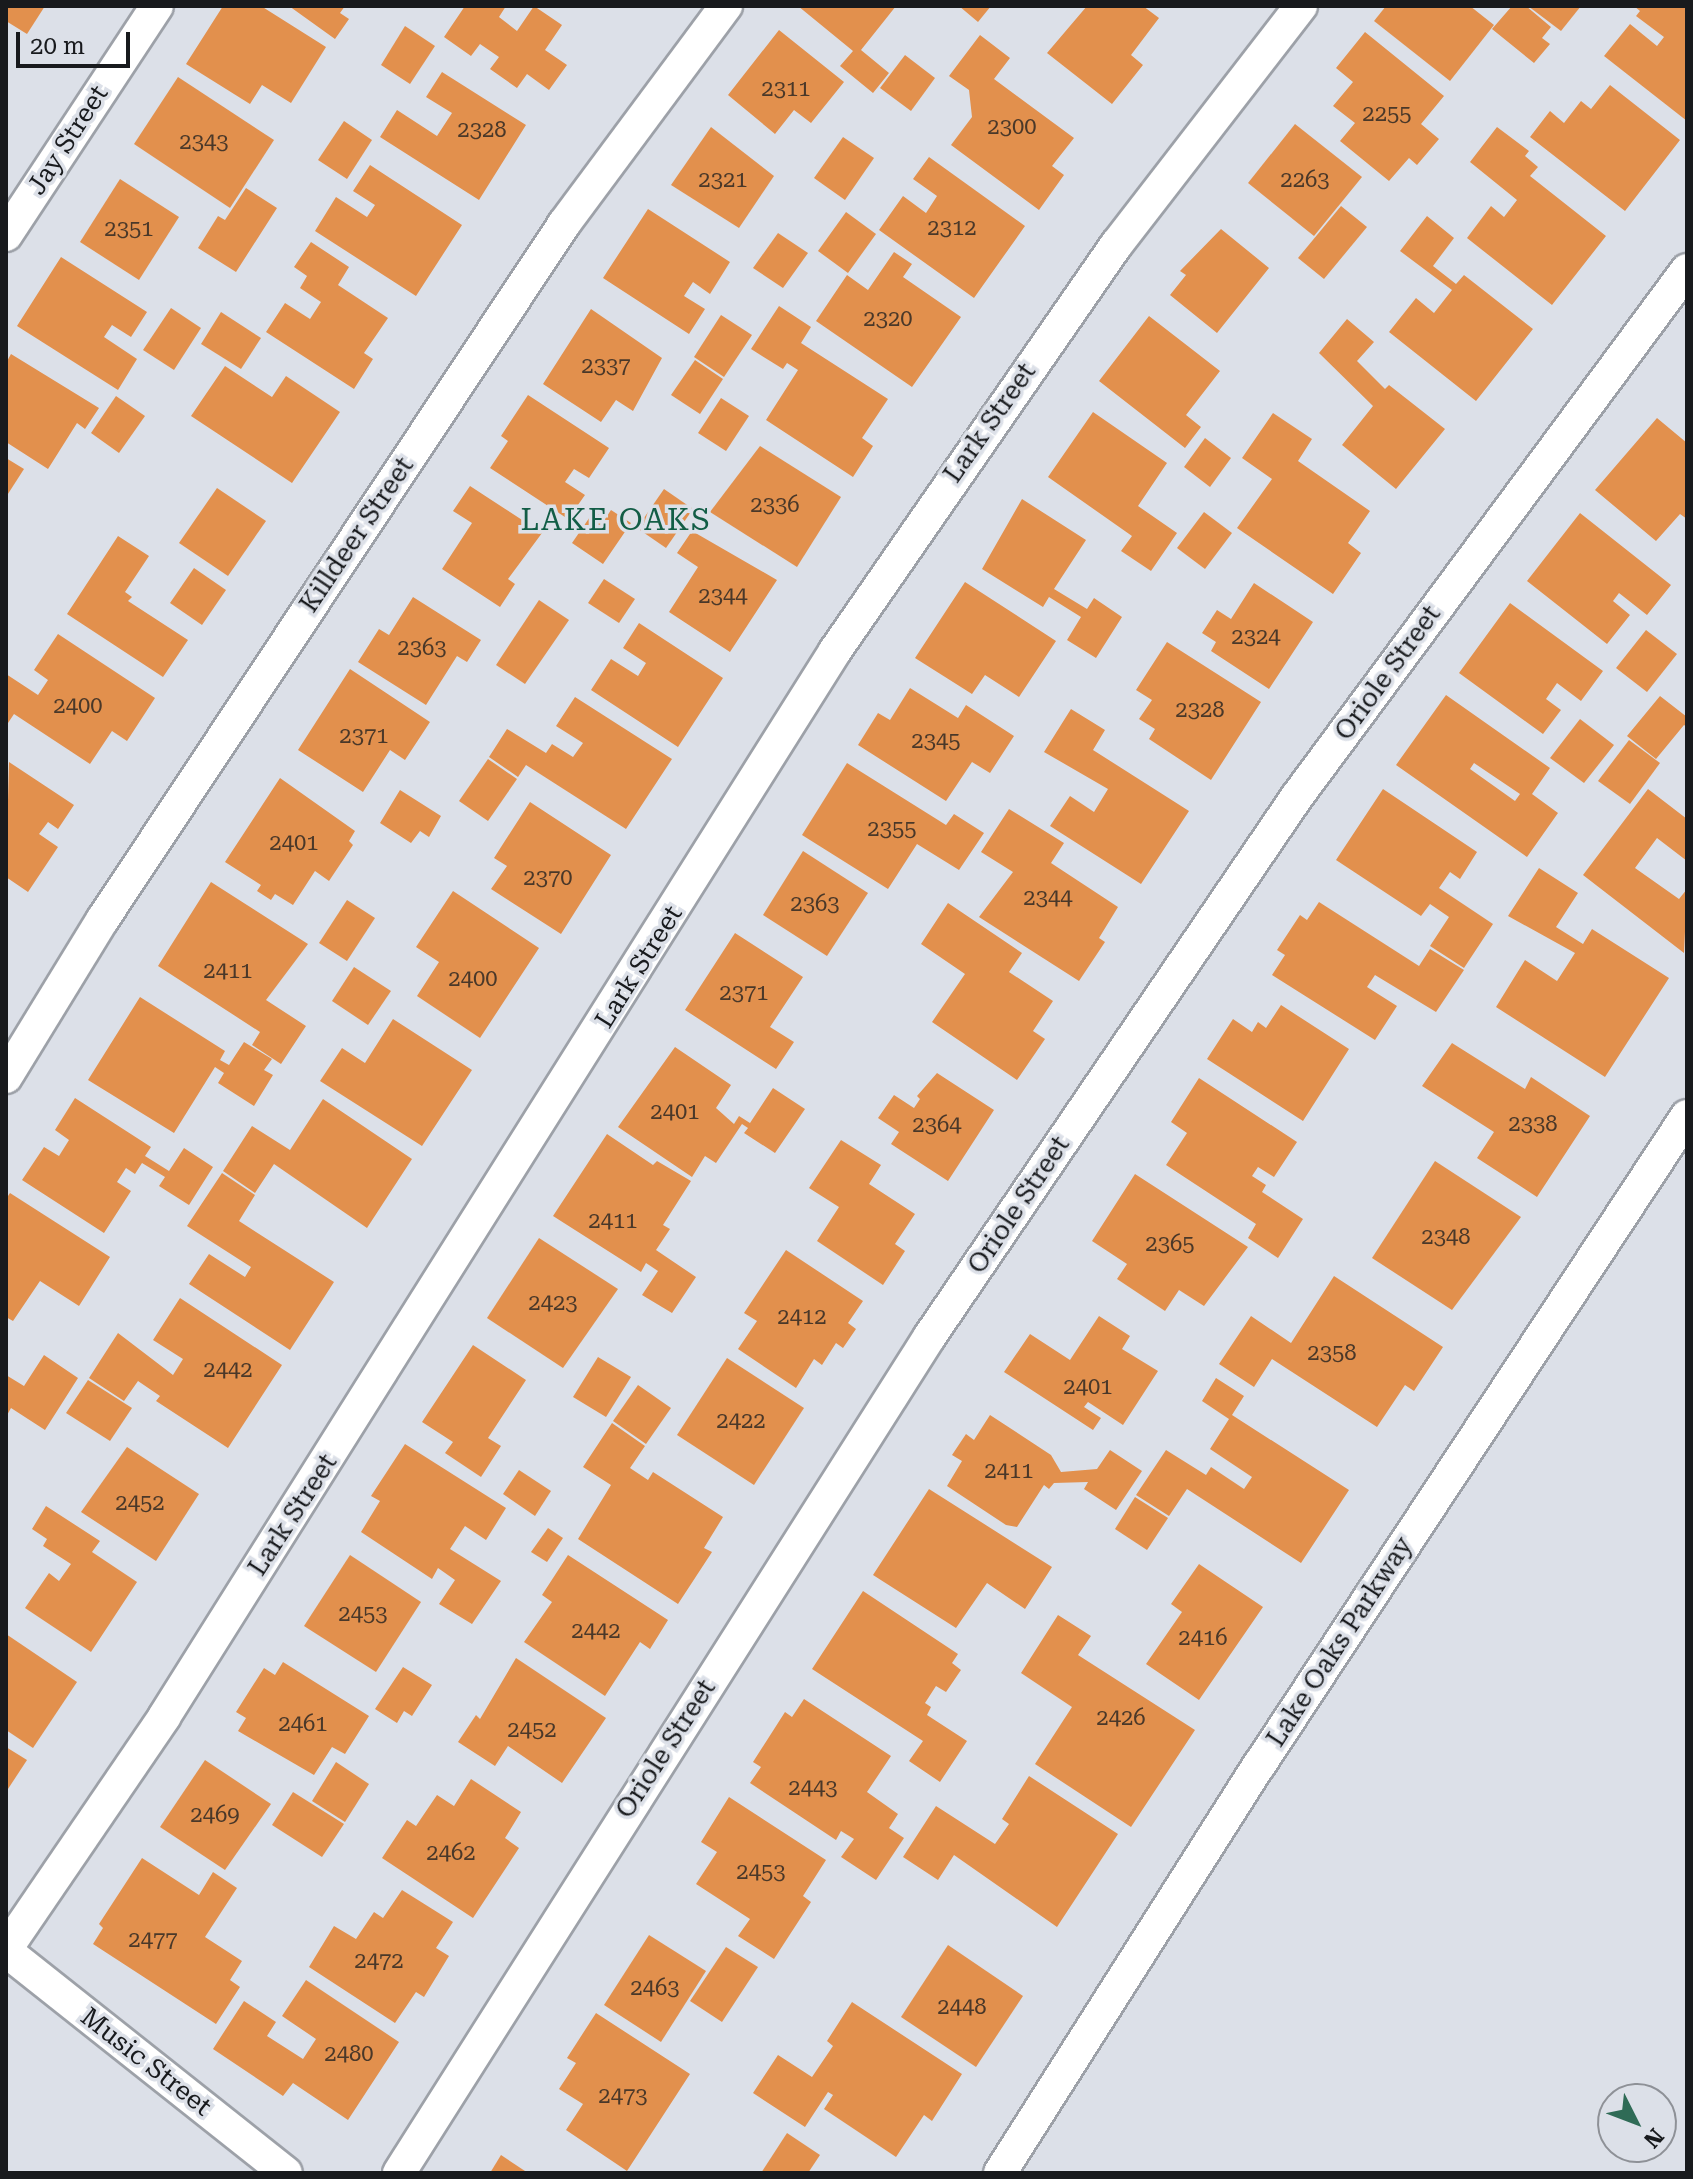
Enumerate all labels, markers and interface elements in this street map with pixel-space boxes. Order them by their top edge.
scale bar [20,16,134,66]
text: 20 m [30,32,85,60]
house number: 2311 [761,76,811,102]
street label: Jay Street [21,80,115,200]
house number: 2255 [1362,101,1412,127]
house number: 2300 [987,114,1037,140]
house number: 2328 [457,117,507,143]
house number: 2343 [179,129,229,155]
house number: 2321 [698,167,748,193]
house number: 2263 [1280,167,1330,193]
house number: 2312 [927,215,977,241]
house number: 2351 [104,216,154,242]
house number: 2320 [863,306,913,332]
house number: 2337 [581,353,631,379]
street label: Lark Street [937,357,1043,489]
street label: Killdeer Street [294,451,420,619]
house number: 2336 [750,492,800,518]
district label: LAKE OAKS [520,502,712,538]
house number: 2344 [698,583,748,609]
street label: Oriole Street [1329,599,1447,747]
house number: 2324 [1231,624,1281,650]
house number: 2363 [397,635,447,661]
house number: 2400 [53,693,103,719]
house number: 2328 [1175,697,1225,723]
house number: 2371 [339,723,389,749]
house number: 2345 [911,728,961,754]
house number: 2355 [867,816,917,842]
house number: 2401 [269,830,319,856]
house number: 2370 [523,865,573,891]
house number: 2344 [1023,885,1073,911]
house number: 2363 [790,891,840,917]
street label: Lark Street [589,900,689,1034]
house number: 2411 [203,958,253,984]
house number: 2400 [448,966,498,992]
house number: 2371 [719,980,769,1006]
house number: 2401 [650,1099,700,1125]
house number: 2338 [1508,1111,1558,1137]
house number: 2364 [912,1112,962,1138]
street label: Oriole Street [962,1130,1076,1280]
house number: 2411 [588,1208,638,1234]
house number: 2348 [1421,1224,1471,1250]
house number: 2365 [1145,1231,1195,1257]
house number: 2423 [528,1290,578,1316]
house number: 2412 [777,1304,827,1330]
house number: 2358 [1307,1340,1357,1366]
house number: 2442 [203,1357,253,1383]
house number: 2401 [1063,1374,1113,1400]
house number: 2422 [716,1408,766,1434]
street label: Lark Street [242,1448,344,1582]
house number: 2411 [984,1458,1034,1484]
house number: 2452 [115,1490,165,1516]
street label: Lake Oaks Parkway [1261,1531,1419,1753]
house number: 2453 [338,1601,388,1627]
house number: 2442 [571,1618,621,1644]
house number: 2416 [1178,1625,1228,1651]
street label: Oriole Street [610,1674,722,1824]
house number: 2426 [1096,1705,1146,1731]
house number: 2461 [278,1711,328,1737]
house number: 2452 [507,1717,557,1743]
house number: 2443 [788,1775,838,1801]
house number: 2469 [190,1802,240,1828]
house number: 2462 [426,1840,476,1866]
house number: 2453 [736,1859,786,1885]
house number: 2477 [128,1927,178,1953]
house number: 2472 [354,1948,404,1974]
house number: 2463 [630,1975,680,2001]
house number: 2448 [937,1994,987,2020]
street label: Music Street [74,2001,218,2123]
house number: 2480 [324,2041,374,2067]
house number: 2473 [598,2083,648,2109]
north arrow [1597,2083,1677,2163]
text: N [1639,2123,1669,2153]

